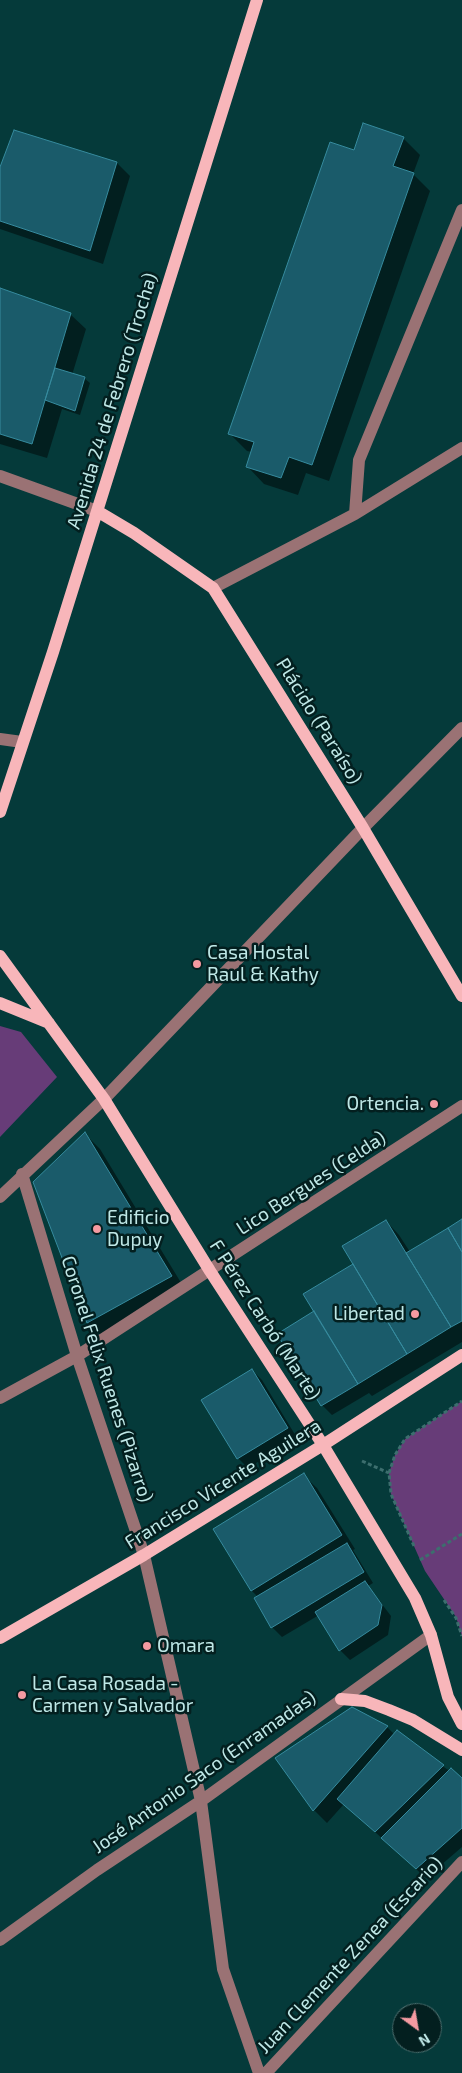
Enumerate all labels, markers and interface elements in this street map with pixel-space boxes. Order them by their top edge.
street label: Avenida 24 de Febrero (Trocha) [62,270,162,532]
street label: Plácido (Paraíso) [271,654,367,788]
place label: Casa Hostal Raul & Kathy [207,942,319,986]
marker: Casa Hostal Raul & Kathy [191,958,203,970]
place label: Ortencia. [346,1093,424,1115]
marker: Ortencia. [428,1098,440,1110]
street label: Lico Bergues (Celda) [232,1126,390,1240]
place label: Edificio Dupuy [107,1207,170,1251]
marker: Edificio Dupuy [91,1223,103,1235]
street label: F Pérez Carbó (Marte) [205,1236,325,1404]
street label: Coronel Felix Ruenes (Pizarro) [56,1253,158,1505]
place label: Libertad [333,1303,405,1325]
marker: Libertad [409,1308,421,1320]
street label: Francisco Vicente Aguilera [121,1414,325,1554]
place label: Omara [157,1635,215,1657]
marker: Omara [141,1640,153,1652]
place label: La Casa Rosada - Carmen y Salvador [32,1673,193,1717]
street label: José Antonio Saco (Enramadas) [88,1686,320,1858]
marker: La Casa Rosada - Carmen y Salvador [16,1689,28,1701]
street label: Juan Clemente Zenea (Escario) [253,1852,447,2058]
north arrow [392,2003,442,2053]
text: N [416,2030,433,2050]

